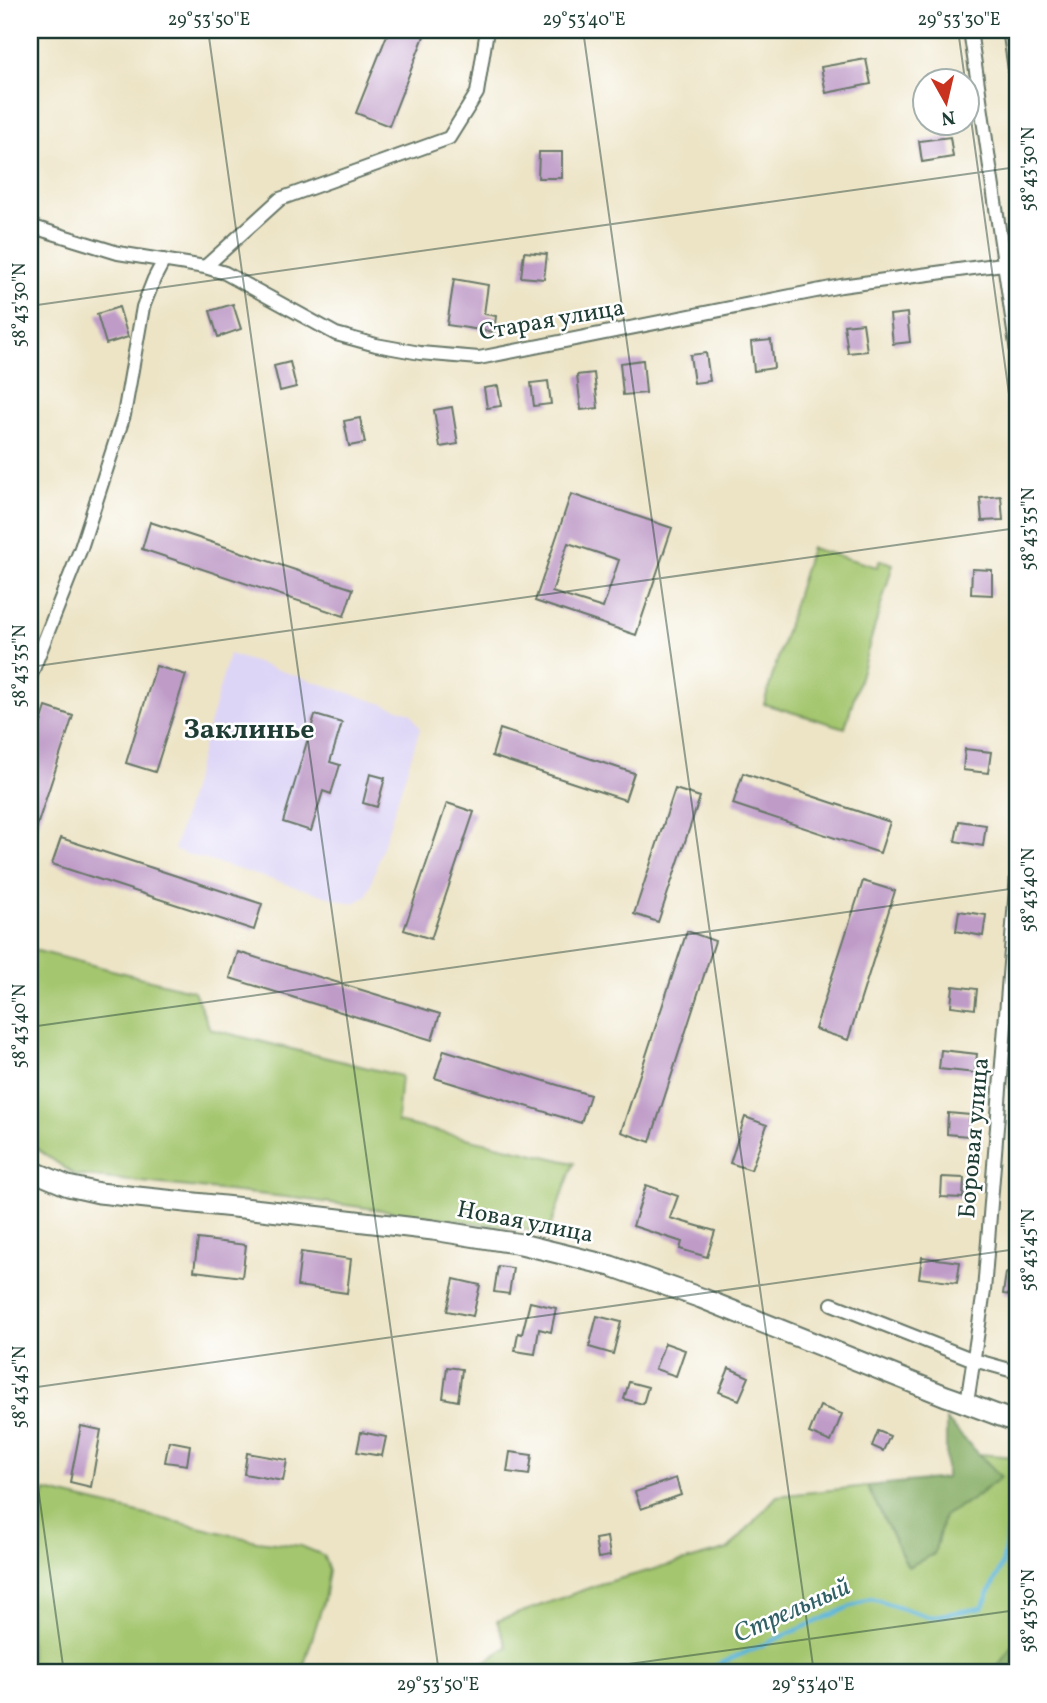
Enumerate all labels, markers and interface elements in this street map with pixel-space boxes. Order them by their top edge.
text: 29°53'50"E [168,8,250,33]
text: 29°53'40"E [542,8,626,33]
text: 29°53'30"E [918,8,1001,33]
north arrow [911,66,981,136]
text: N [939,103,957,131]
text: 58°43'30"N [1017,127,1042,211]
text: 58°43'30"N [8,263,33,347]
street label: Старая улица [477,291,627,351]
text: 58°43'35"N [1017,487,1042,571]
text: 58°43'35"N [8,624,33,708]
district label: Заклинье [183,711,315,750]
text: 58°43'40"N [1017,848,1042,932]
text: 58°43'40"N [8,984,33,1068]
street label: Боровая улица [951,1056,999,1220]
street label: Новая улица [454,1193,596,1253]
text: 58°43'45"N [1017,1209,1042,1291]
text: 58°43'45"N [8,1346,33,1428]
water label: Стрельный [728,1569,856,1653]
text: 58°43'50"N [1017,1569,1042,1653]
text: 29°53'50"E [397,1673,479,1698]
text: 29°53'40"E [771,1673,855,1698]

